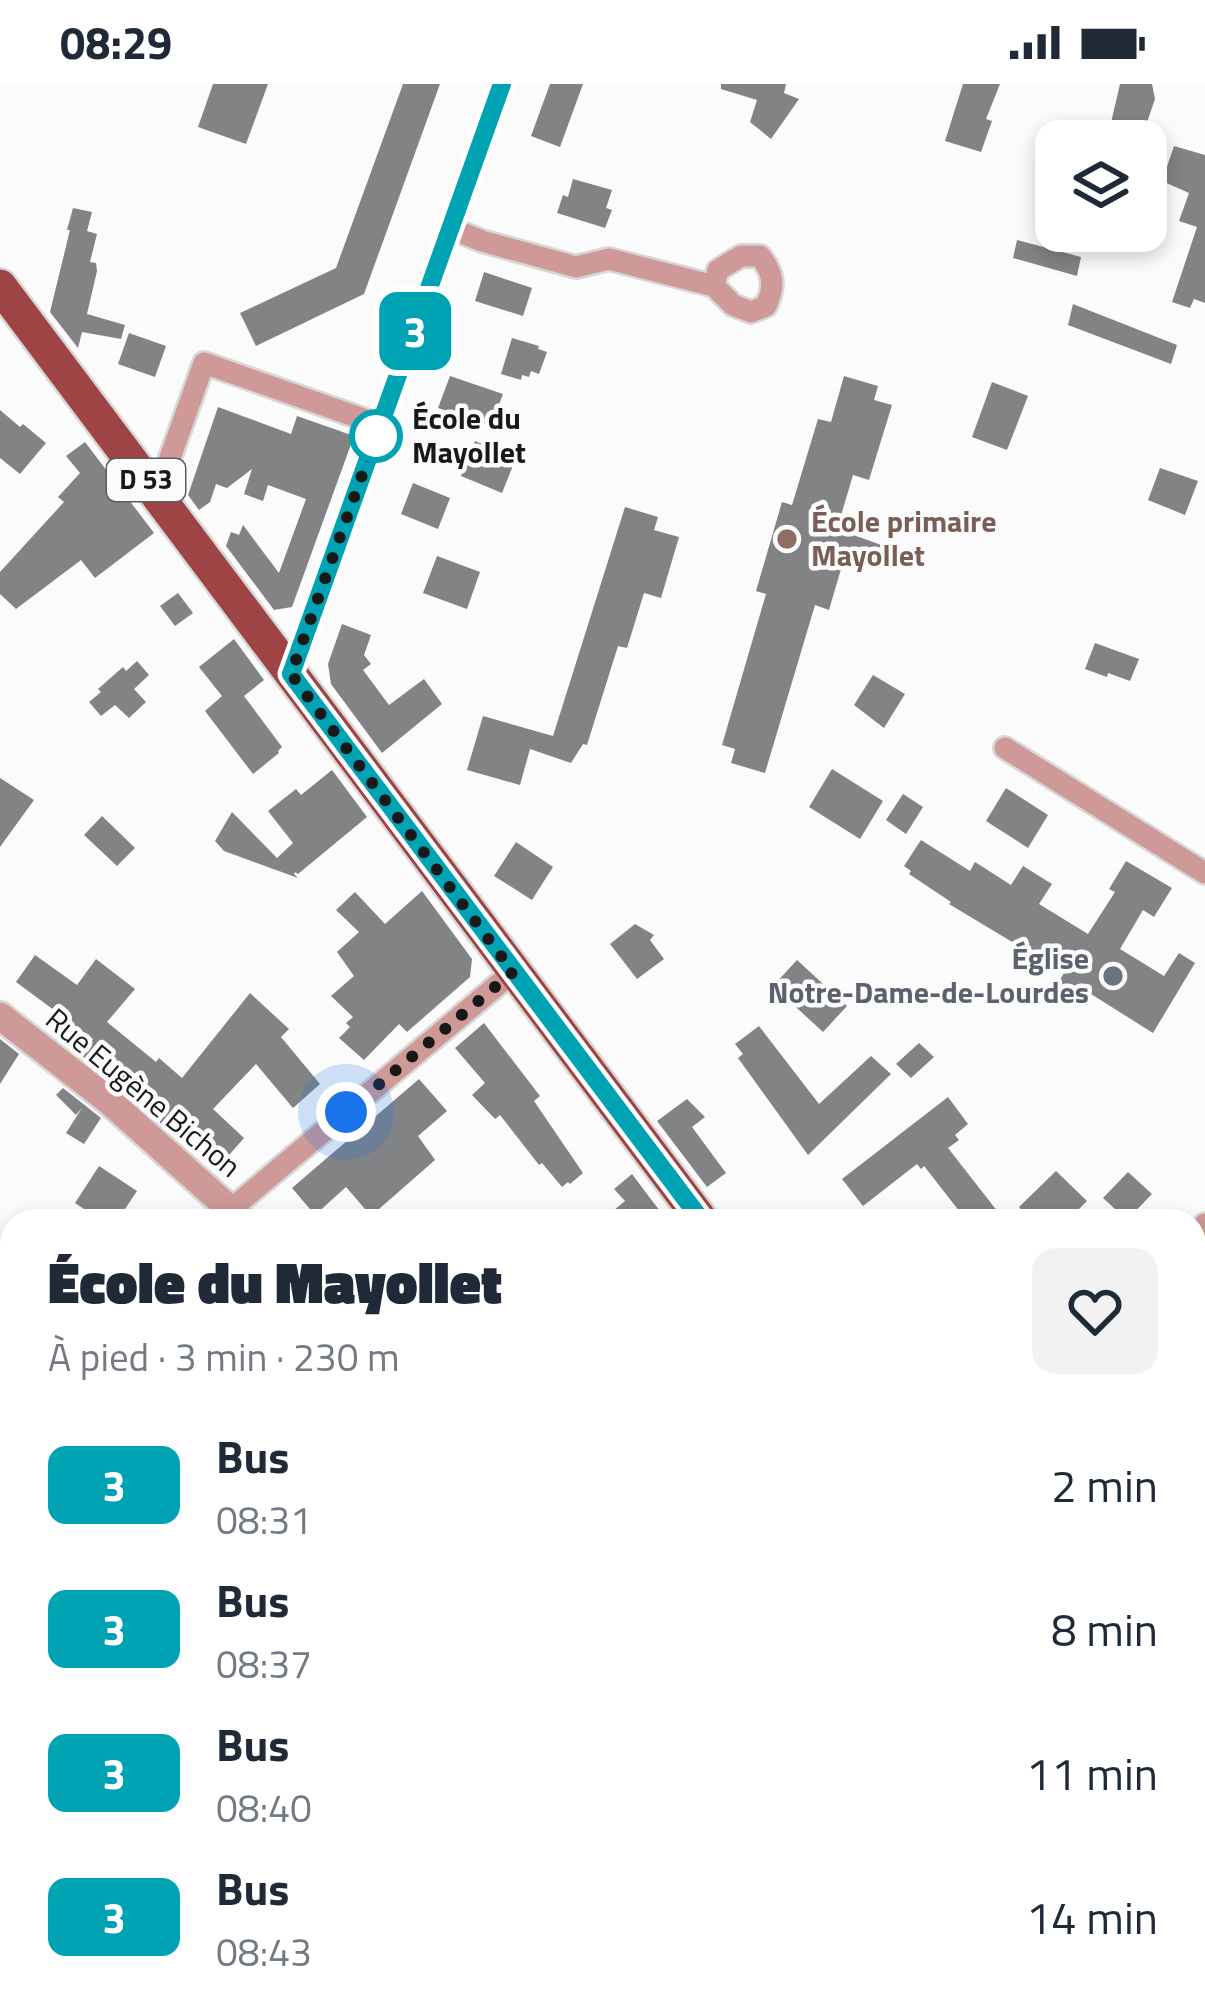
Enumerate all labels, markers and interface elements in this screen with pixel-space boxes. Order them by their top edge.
text: 08:29 [60,8,172,76]
map controls [1035,120,1167,252]
button: layers [1035,120,1167,252]
line badge: 3 [376,292,454,370]
text: 3 [403,299,427,363]
place label: École du Mayollet [412,395,526,475]
marker: École du Mayollet [351,411,401,461]
road number: D 53 [107,459,185,501]
place label: École primaire Mayollet [811,498,997,578]
marker: École primaire Mayollet [774,526,800,552]
place label: Église Notre-Dame-de-Lourdes [768,935,1089,1015]
marker: Église Notre-Dame-de-Lourdes [1100,963,1126,989]
street label: Rue Eugène Bichon [36,997,251,1188]
your location [316,1082,376,1142]
text: École du Mayollet [48,1238,502,1325]
button: heart [1032,1248,1158,1374]
text: À pied · 3 min · 230 m [48,1327,400,1386]
text: Bus [216,1422,290,1490]
text: 2 min [1051,1451,1158,1519]
text: 3 [102,1453,126,1517]
text: 08:31 [216,1490,312,1549]
text: Bus [216,1566,290,1634]
text: 8 min [1051,1595,1158,1663]
text: 3 [102,1597,126,1661]
text: 08:37 [216,1634,312,1693]
text: Bus [216,1710,290,1778]
text: 11 min [1026,1739,1158,1807]
text: 3 [102,1741,126,1805]
text: 08:40 [216,1778,312,1837]
text: Bus [216,1854,290,1922]
text: 14 min [1026,1883,1158,1951]
text: 3 [102,1885,126,1949]
text: 08:43 [216,1922,312,1981]

